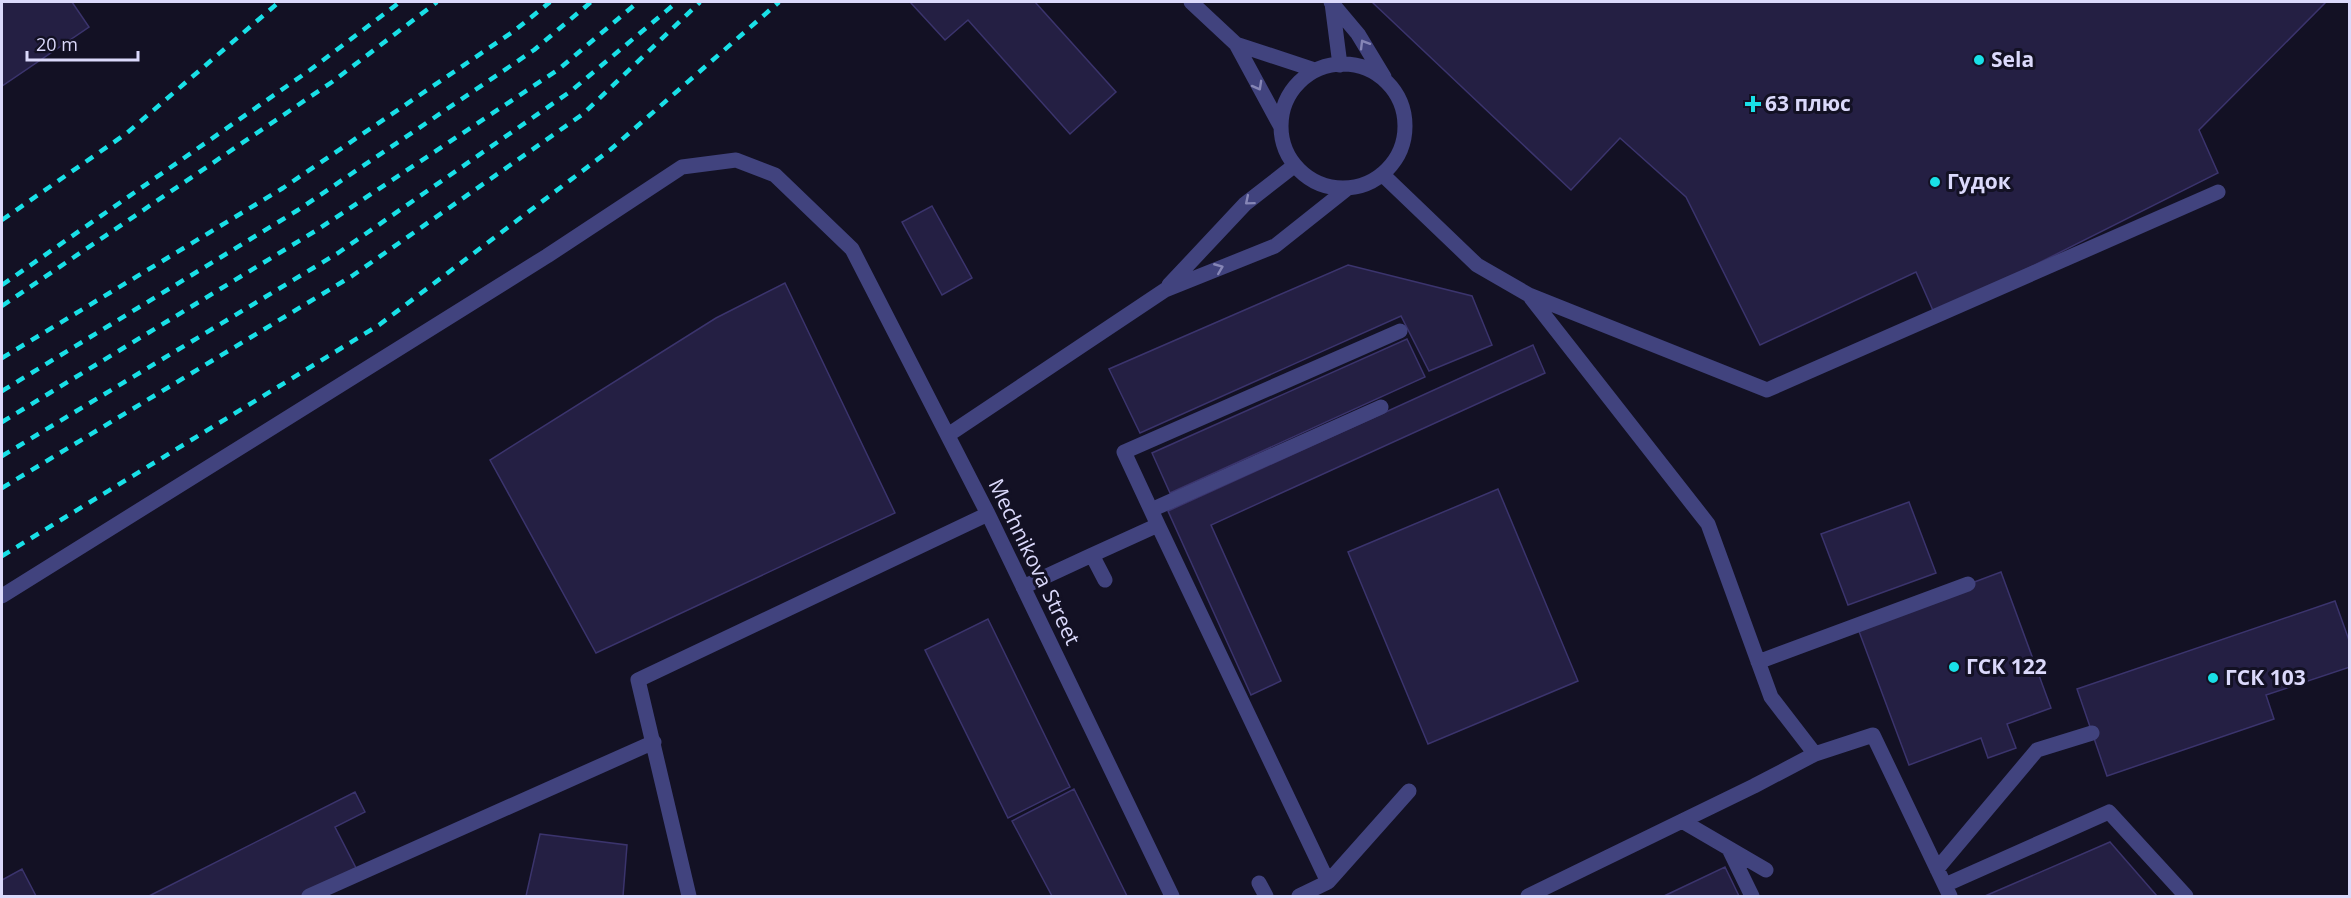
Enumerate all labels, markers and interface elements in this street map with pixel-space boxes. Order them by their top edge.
scale bar [27,24,138,62]
text: 20 m [36,32,78,56]
one-way arrow [1360,40,1371,50]
place label: Sela [1991,45,2034,73]
marker: Sela [1972,53,1986,67]
one-way arrow [1251,79,1262,90]
place label: 63 плюс [1765,89,1851,117]
marker: 63 плюс [1746,97,1760,111]
place label: Гудок [1947,167,2011,195]
marker: Гудок [1928,175,1942,189]
one-way arrow [1245,194,1256,205]
one-way arrow [1213,263,1224,275]
street label: Mechnikova Street [982,474,1087,649]
place label: ГСК 122 [1966,652,2047,680]
marker: ГСК 122 [1947,660,1961,674]
place label: ГСК 103 [2225,663,2306,691]
marker: ГСК 103 [2206,671,2220,685]

